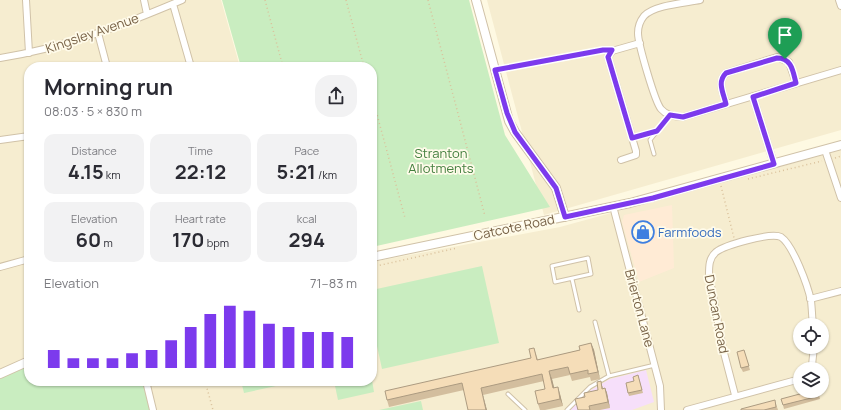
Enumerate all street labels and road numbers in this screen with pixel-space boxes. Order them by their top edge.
street label: Kingsley Avenue [43,8,141,57]
street label: Catcote Road [472,210,556,244]
street label: Brierton Lane [621,267,659,349]
street label: Duncan Road [701,273,733,355]

